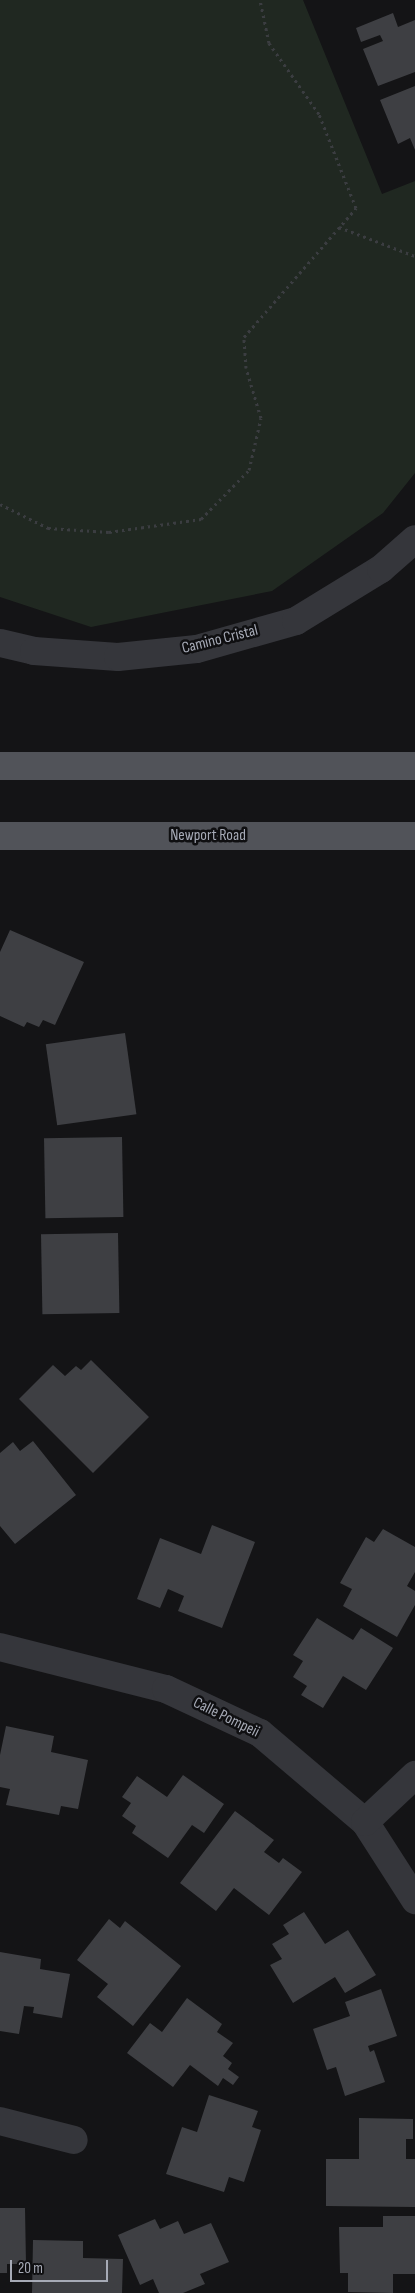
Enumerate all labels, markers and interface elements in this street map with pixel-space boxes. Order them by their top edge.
street label: Camino Cristal [180,621,260,659]
street label: Newport Road [170,826,246,846]
street label: Calle Pompeii [190,1694,262,1742]
scale bar [12,2250,110,2282]
text: 20 m [18,2259,43,2278]

